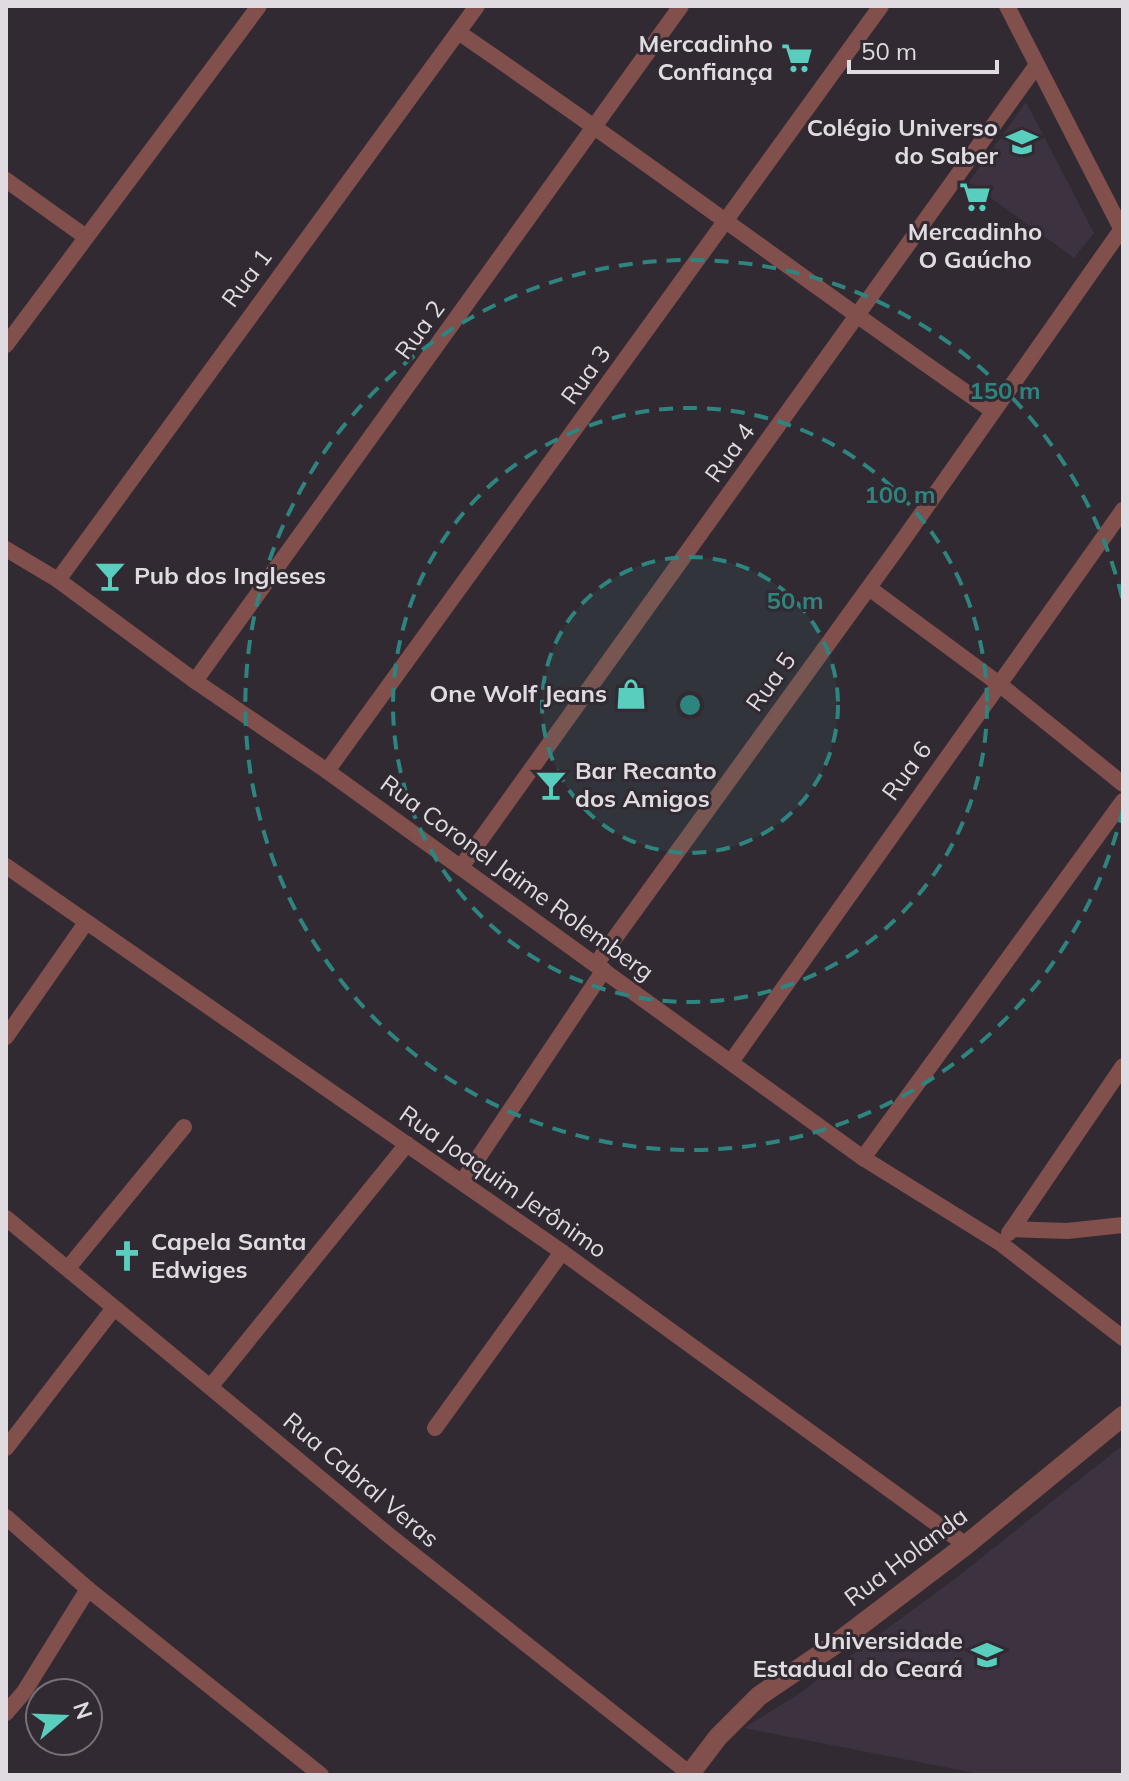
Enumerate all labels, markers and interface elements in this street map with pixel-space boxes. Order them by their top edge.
scale bar [849,24,997,74]
place label: Mercadinho Confiança [639,28,773,86]
text: 50 m [861,36,917,66]
supermarket icon: Mercadinho Confiança [780,41,814,75]
place label: Colégio Universo do Saber [807,112,999,170]
school or university icon: Colégio Universo do Saber [1005,125,1039,159]
supermarket icon: Mercadinho O Gaúcho [958,180,992,214]
place label: Mercadinho O Gaúcho [908,216,1042,274]
street label: Rua 1 [215,242,278,313]
street label: Rua 2 [388,294,451,365]
street label: Rua 3 [554,339,617,410]
text: 150 m [969,375,1041,405]
street label: Rua 4 [698,417,761,488]
text: 100 m [864,479,936,509]
bar icon: Pub dos Ingleses [93,559,127,593]
place label: Pub dos Ingleses [134,560,326,590]
text: 50 m [767,585,823,615]
street label: Rua 5 [739,646,802,717]
shop icon: One Wolf Jeans [614,677,648,711]
place label: One Wolf Jeans [429,678,607,708]
centre of rings [676,691,704,719]
street label: Rua 6 [875,735,938,806]
place label: Bar Recanto dos Amigos [575,755,717,813]
street label: Rua Coronel Jaime Rolemberg [375,768,660,986]
bar icon: Bar Recanto dos Amigos [534,768,568,802]
street label: Rua Joaquim Jerônimo [394,1098,613,1264]
place label: Capela Santa Edwiges [151,1226,306,1284]
church icon: Capela Santa Edwiges [110,1239,144,1273]
street label: Rua Cabral Veras [278,1405,446,1553]
street label: Rua Holanda [838,1500,973,1612]
place label: Universidade Estadual do Ceará [752,1625,963,1683]
school or university icon: Universidade Estadual do Ceará [970,1638,1004,1672]
north arrow [24,1677,104,1757]
text: N [67,1698,99,1723]

